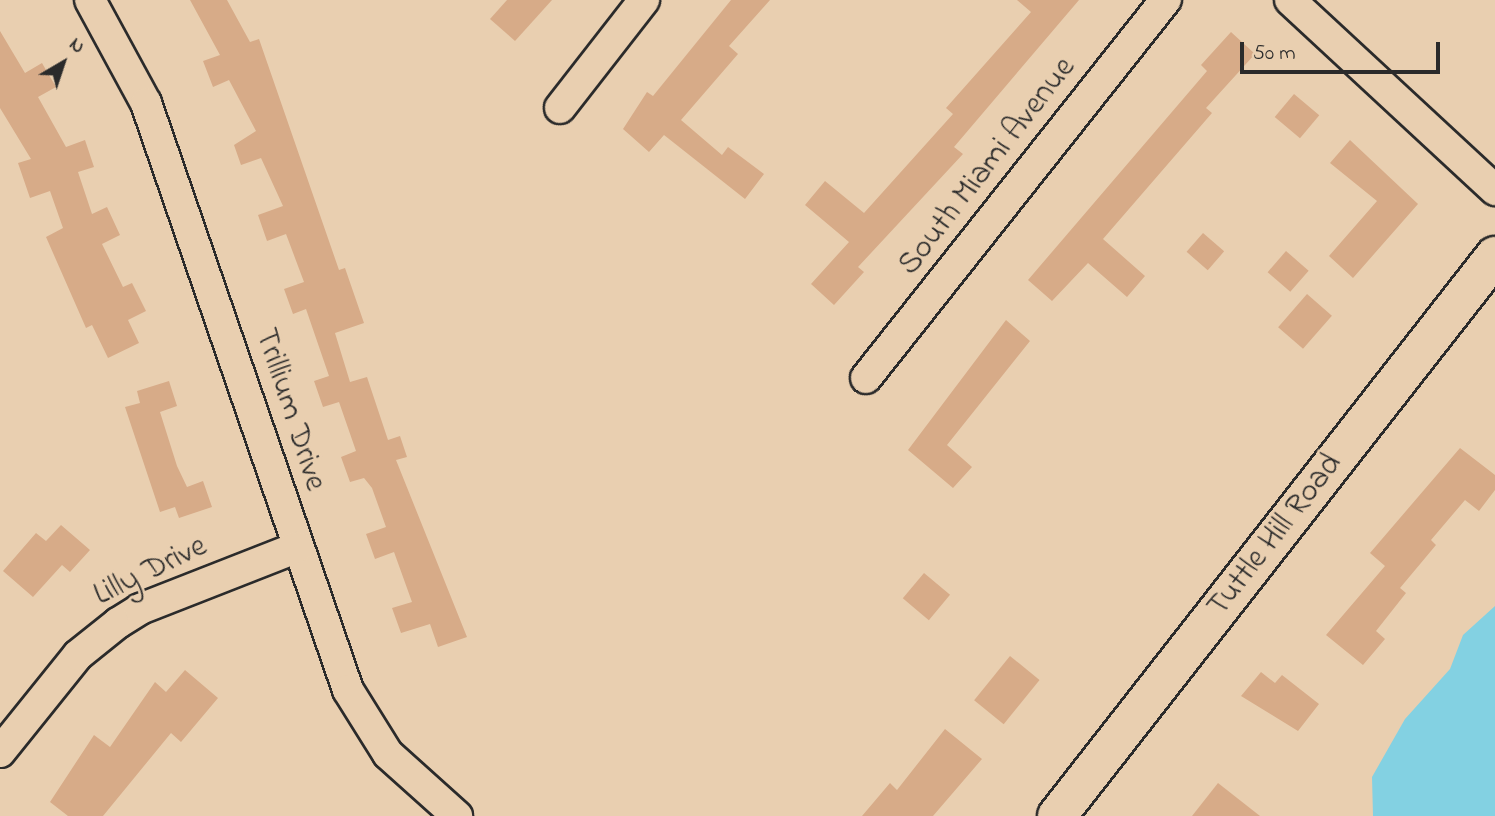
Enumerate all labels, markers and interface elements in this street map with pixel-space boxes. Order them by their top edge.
north arrow [28,28,98,98]
scale bar [1243,28,1442,72]
text: N [63,32,90,61]
text: 50 m [1253,39,1296,69]
street label: South Miami Avenue [891,50,1085,284]
street label: Trillium Drive [245,324,333,496]
street label: Tuttle Hill Road [1200,447,1352,625]
street label: Lilly Drive [88,528,214,616]

